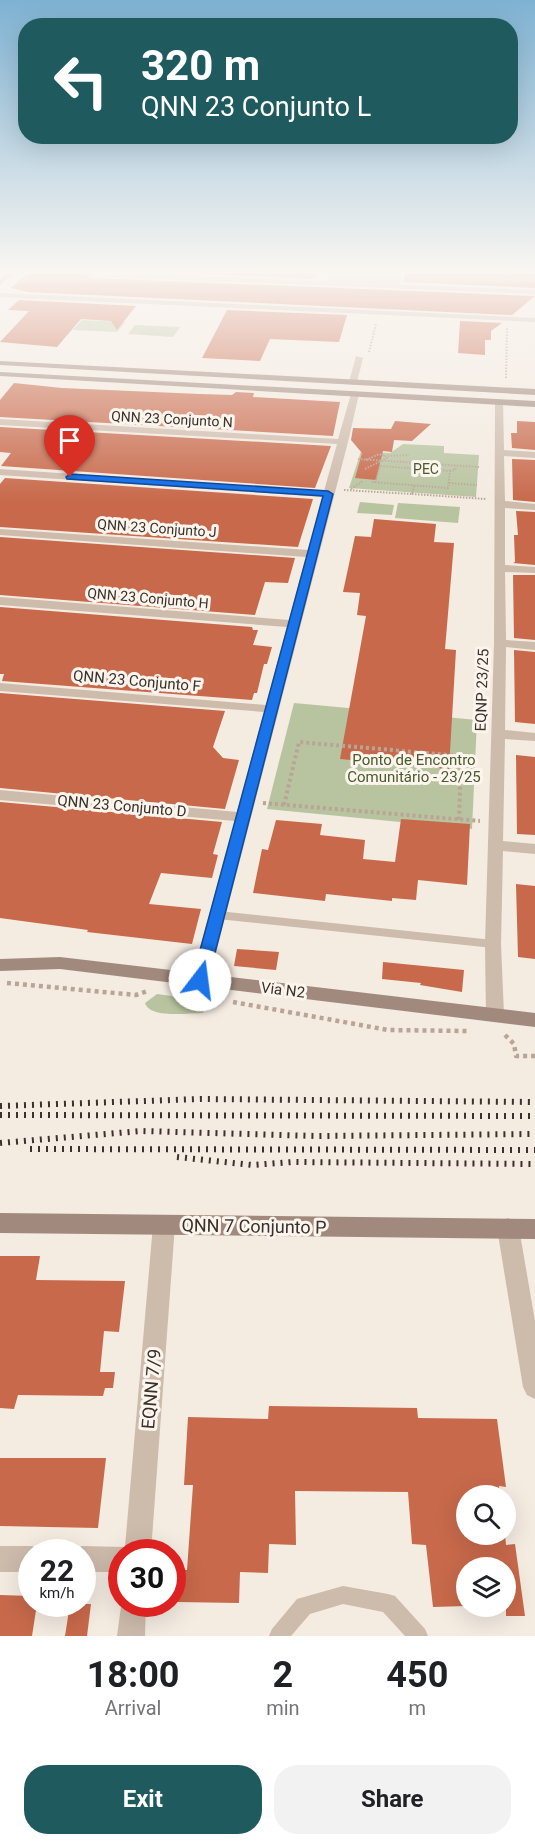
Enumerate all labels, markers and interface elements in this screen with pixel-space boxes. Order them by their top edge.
text: 320 m [141,41,260,90]
icon: left [42,42,120,120]
text: QNN 23 Conjunto L [141,91,371,123]
street label: QNN 23 Conjunto N [111,408,233,430]
pin [44,415,95,477]
icon: arrive [53,424,86,457]
park label: PEC [413,461,439,477]
street label: QNN 23 Conjunto J [97,516,217,540]
street label: QNN 23 Conjunto H [87,585,209,611]
street label: EQNP 23/25 [472,648,492,732]
street label: QNN 23 Conjunto F [72,666,202,696]
park label: Ponto de Encontro Comunitário - 23/25 [347,751,481,786]
street label: QNN 23 Conjunto D [57,791,187,821]
position arrow [168,948,232,1012]
street label: Via N2 [260,978,306,1002]
street label: QNN 7 Conjunto P [181,1214,327,1238]
street label: EQNN 7/9 [137,1348,165,1430]
map controls [456,1485,516,1617]
button: search [456,1485,516,1545]
speed limit sign: 30 [108,1539,186,1617]
text: 22 [40,1553,74,1588]
button: layers [456,1557,516,1617]
text: km/h [39,1584,75,1602]
text: 18:00 [87,1654,179,1696]
text: 2 [273,1654,293,1696]
text: 450 [386,1654,448,1696]
text: Arrival [105,1696,161,1720]
text: min [266,1696,300,1720]
text: m [409,1696,426,1720]
button: Exit [24,1765,262,1834]
button: Share [274,1765,511,1834]

